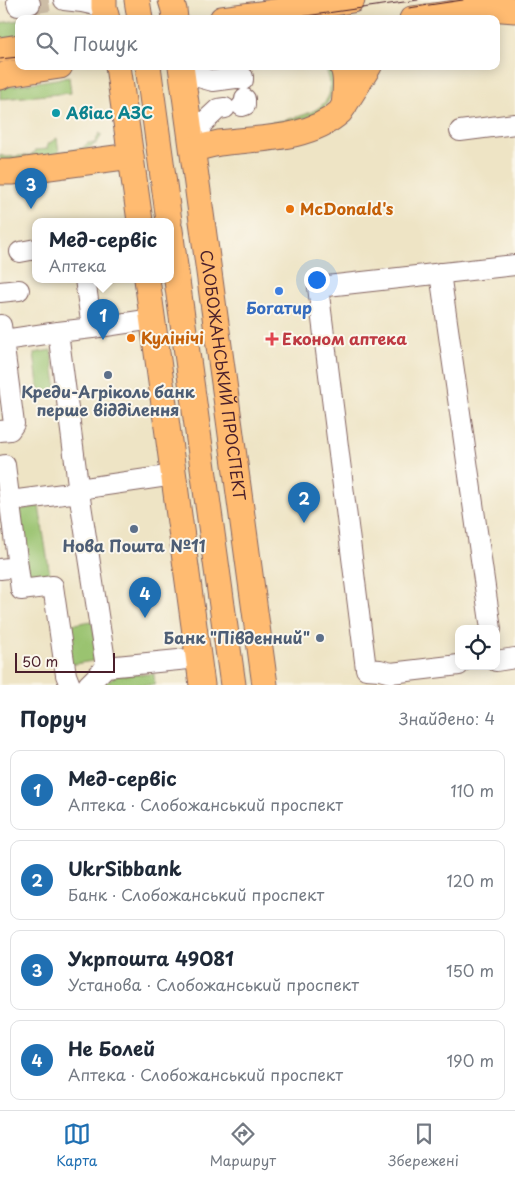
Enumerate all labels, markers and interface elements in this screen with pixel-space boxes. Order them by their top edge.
search box [15,15,500,70]
icon: search [33,29,61,57]
text: Пошук [73,29,138,57]
place label: Авіас АЗС [65,100,153,124]
marker: Авіас АЗС [50,107,62,119]
pin: 3 [15,168,47,209]
place label: McDonald's [300,196,394,220]
marker: McDonald's [284,203,296,215]
popup [32,218,174,283]
text: Мед-сервіс [49,225,157,253]
street label: СЛОБОЖАНСЬКИЙ ПРОСПЕКТ [195,248,253,502]
text: Аптека [49,253,106,277]
your location [304,267,330,293]
marker: Богатир [273,285,285,297]
place label: Богатир [246,295,312,319]
pin: 1 [87,299,119,340]
place label: Кулінічі [141,325,204,349]
place label: Економ аптека [282,326,407,350]
marker: Кулінічі [125,332,137,344]
marker: Економ аптека [266,333,278,345]
marker: Креди-Агріколь банк перше відділення [102,369,114,381]
place label: Креди-Агріколь банк перше відділення [21,379,196,421]
pin: 2 [288,482,320,523]
marker: Нова Пошта №11 [128,523,140,535]
place label: Нова Пошта №11 [62,533,206,557]
pin: 4 [129,577,161,618]
place label: Банк "Пiвденний" [164,625,310,649]
map controls [455,625,500,670]
button: locate [455,625,500,670]
marker: Банк "Пiвденний" [314,632,326,644]
scale bar [15,650,115,673]
text: 50 m [22,651,58,672]
text: Поруч [20,702,87,734]
text: Знайдено: 4 [399,706,495,730]
text: Мед-сервіс [68,764,177,792]
text: 1 [33,778,41,802]
text: 110 m [451,778,494,802]
text: Аптека · Слобожанський проспект [68,792,343,816]
text: UkrSibbank [68,854,182,882]
text: 2 [31,868,43,892]
text: 120 m [447,868,494,892]
text: Банк · Слобожанський проспект [68,882,324,906]
text: Укрпошта 49081 [68,944,234,972]
text: 3 [32,958,42,982]
text: 150 m [446,958,494,982]
text: Установа · Слобожанський проспект [68,972,359,996]
text: Не Болей [68,1034,155,1062]
text: 4 [32,1048,42,1072]
text: 190 m [446,1048,494,1072]
text: Аптека · Слобожанський проспект [68,1062,343,1086]
tab: Карта [56,1120,97,1171]
tab: Маршрут [210,1120,276,1171]
tab: Збережені [388,1120,459,1171]

